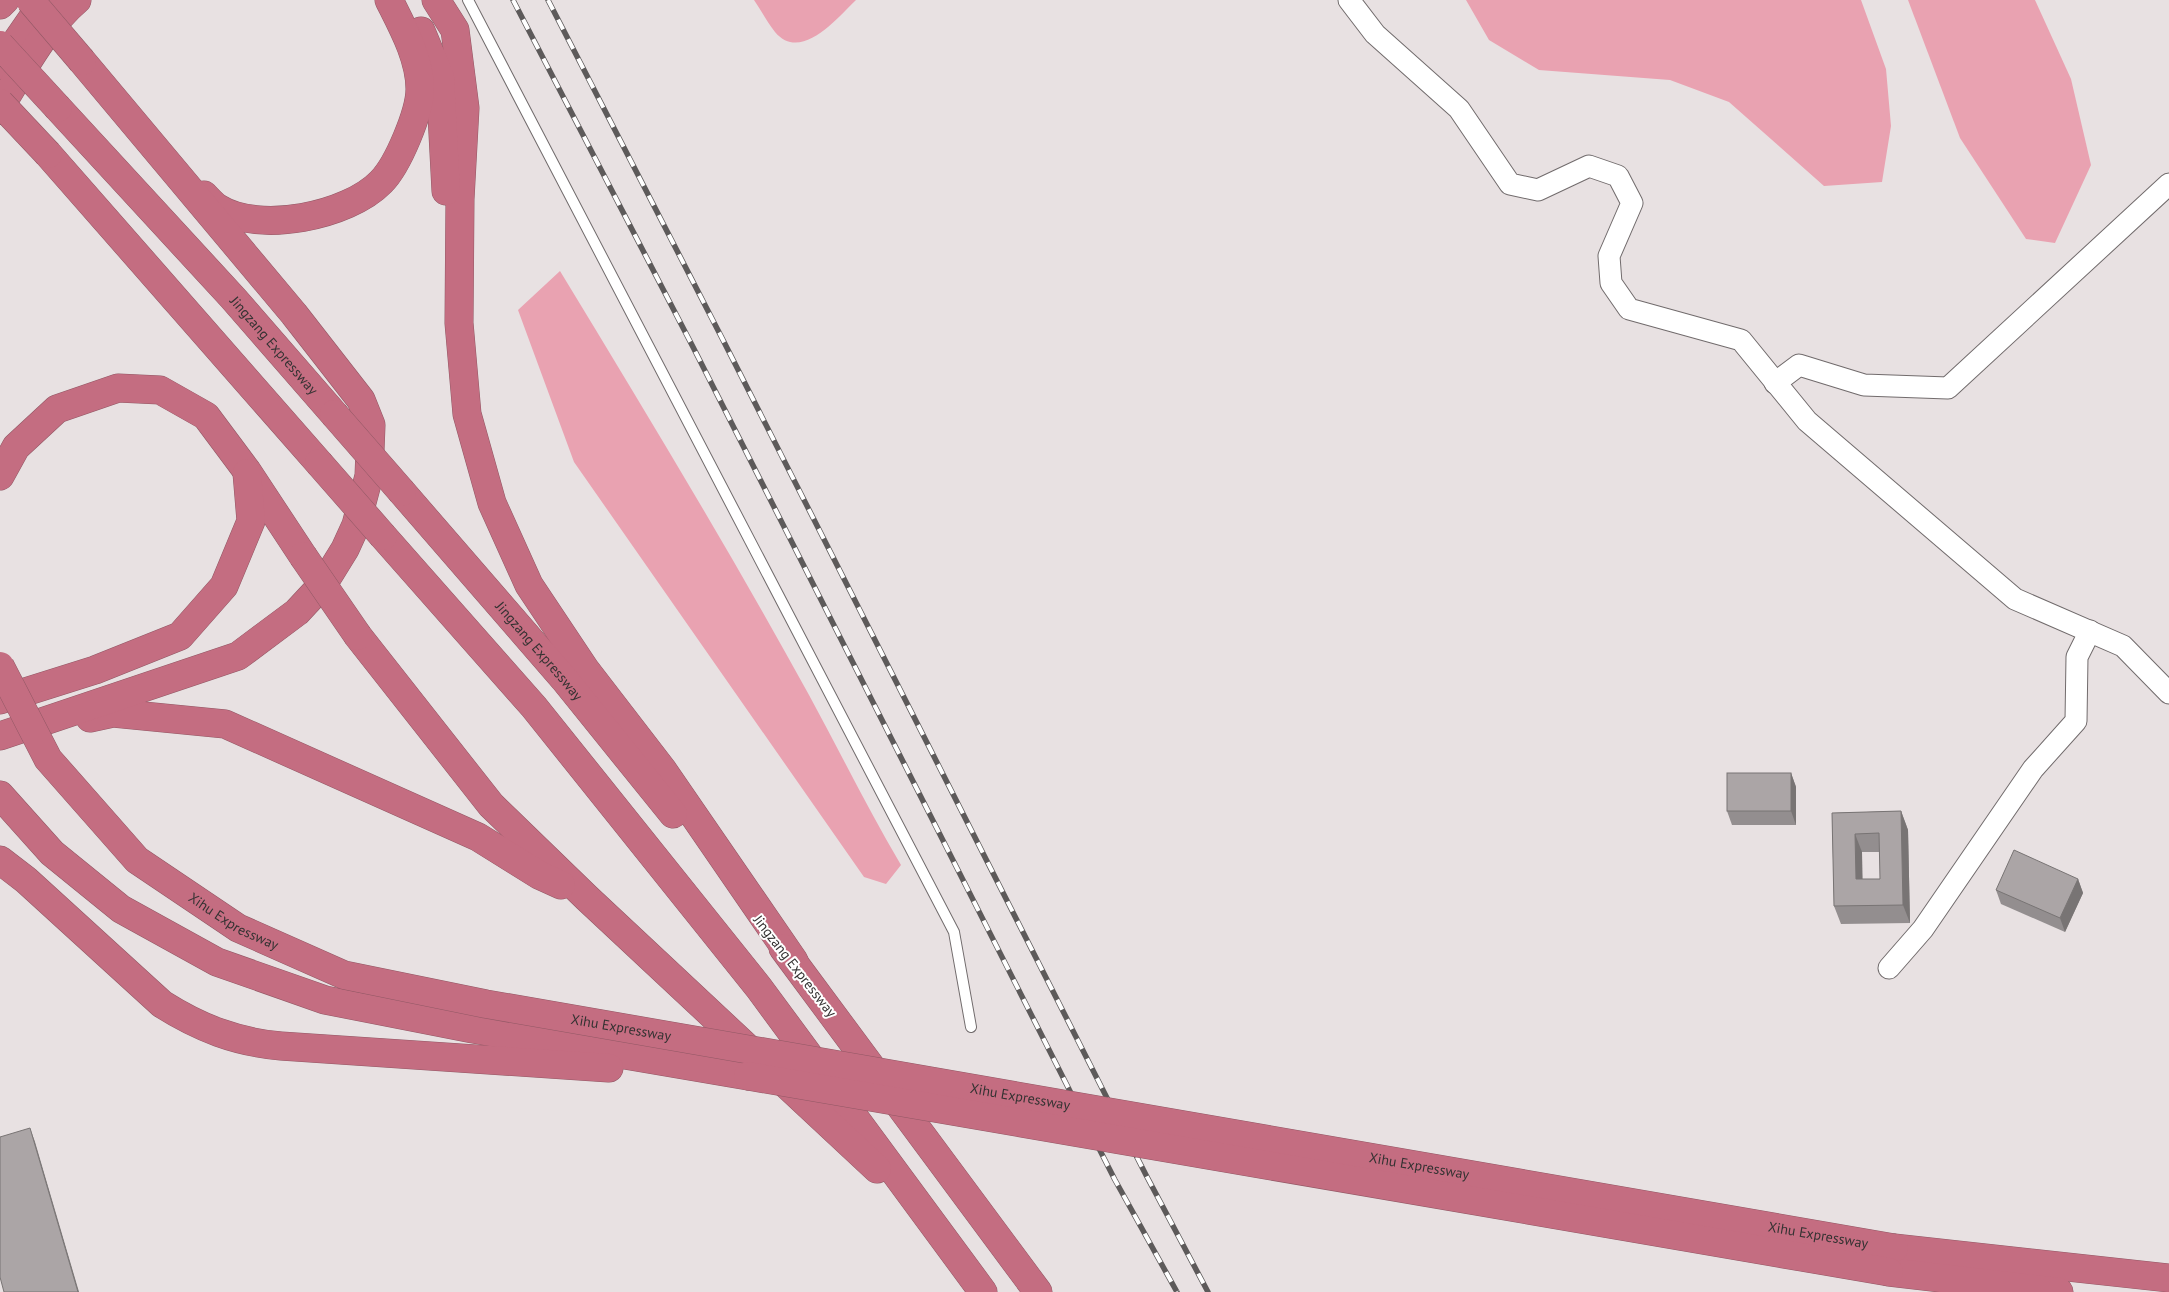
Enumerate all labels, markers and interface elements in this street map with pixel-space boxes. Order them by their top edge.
street label: Jingzang Expressway [226,291,322,399]
street label: Jingzang Expressway [491,597,587,705]
street label: Xihu Expressway [185,888,282,954]
street label: Jingzang Expressway [749,910,841,1021]
street label: Xihu Expressway [570,1010,673,1045]
street label: Xihu Expressway [969,1079,1072,1114]
street label: Xihu Expressway [1368,1148,1471,1183]
street label: Xihu Expressway [1767,1217,1870,1252]

